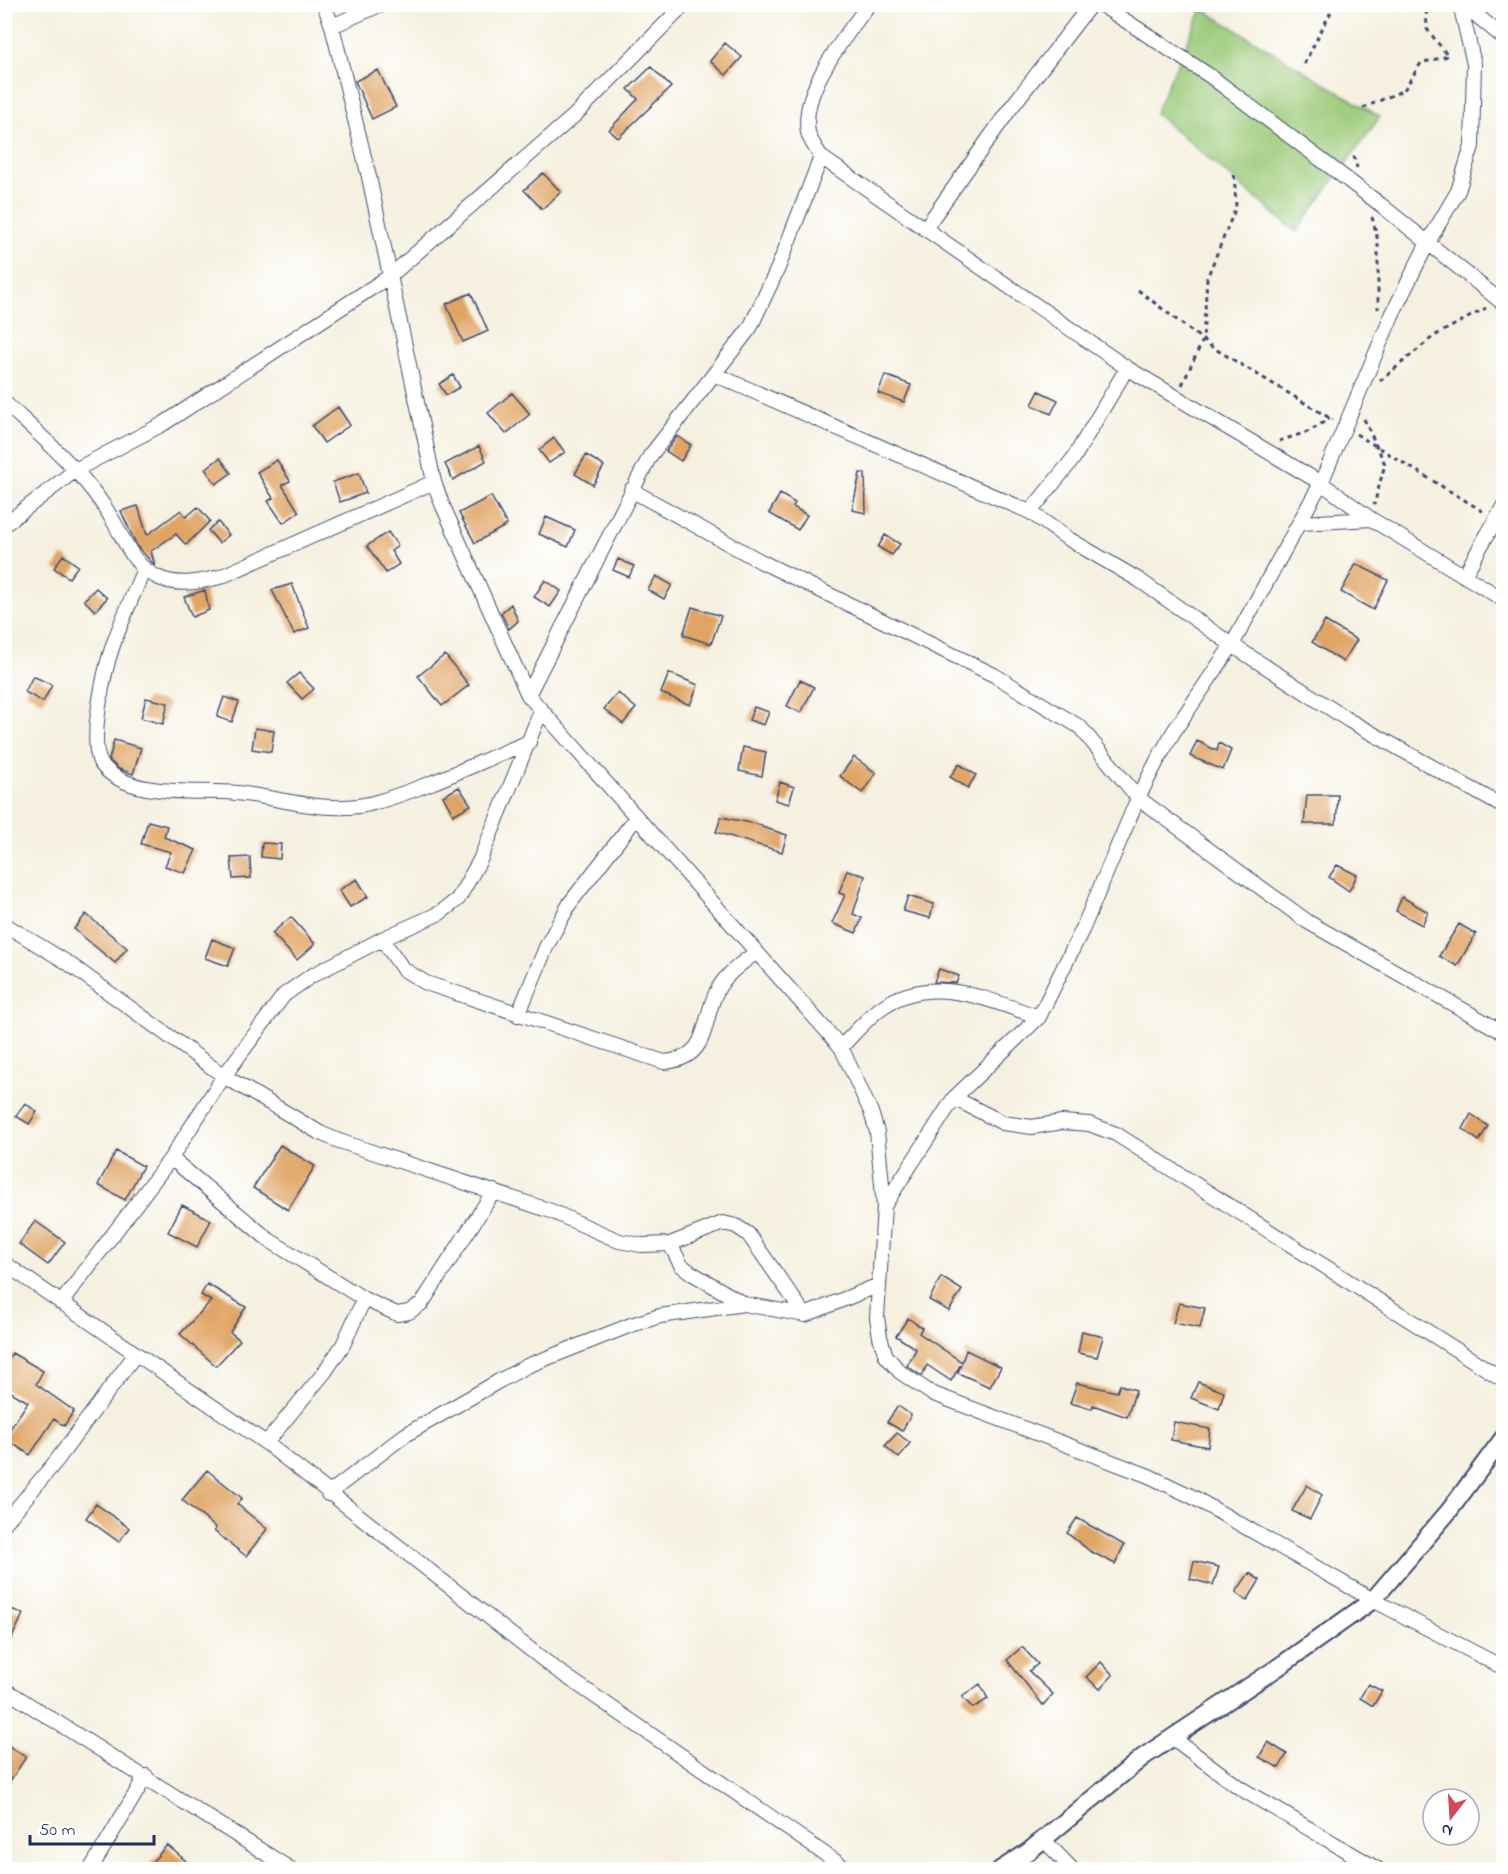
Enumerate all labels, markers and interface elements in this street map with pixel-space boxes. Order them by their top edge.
north arrow [1421,1787,1481,1847]
scale bar [30,1808,154,1846]
text: N [1438,1816,1456,1842]
text: 50 m [39,1818,76,1844]

